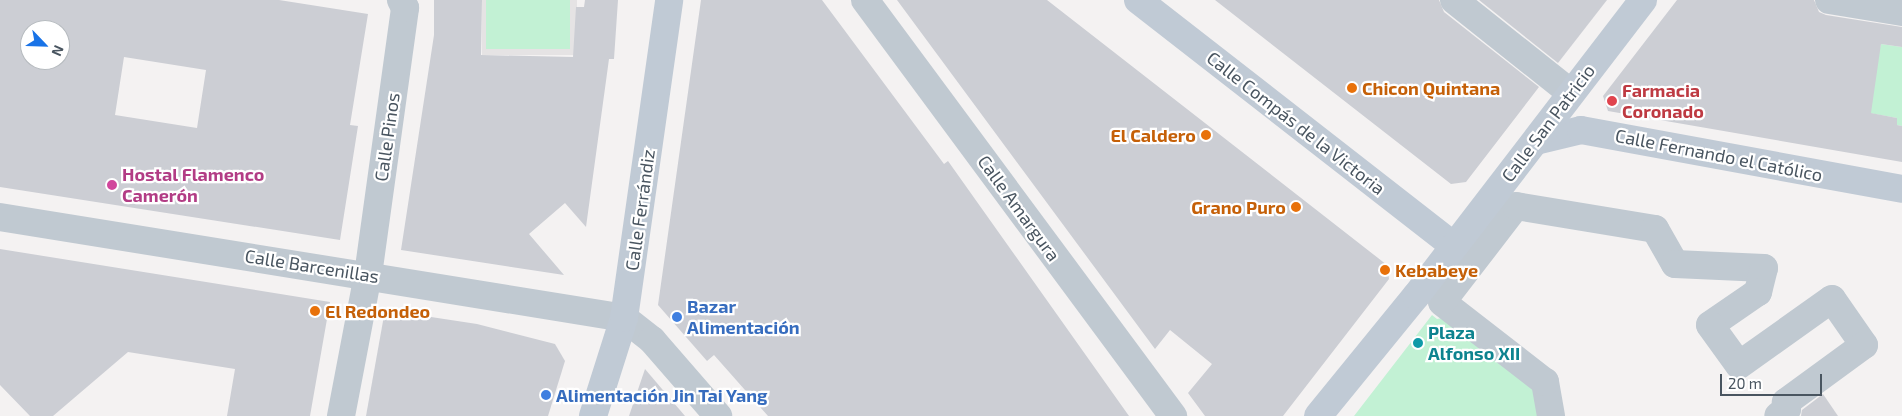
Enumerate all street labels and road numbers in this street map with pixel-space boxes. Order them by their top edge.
street label: Calle Compás de la Victoria [1203,47,1389,199]
street label: Calle San Patricio [1497,60,1599,186]
street label: Calle Pinos [370,91,404,183]
street label: Calle Fernando el Católico [1613,124,1825,186]
street label: Calle Ferrándiz [621,148,659,272]
street label: Calle Amargura [973,151,1065,265]
street label: Calle Barcenillas [243,245,381,287]

